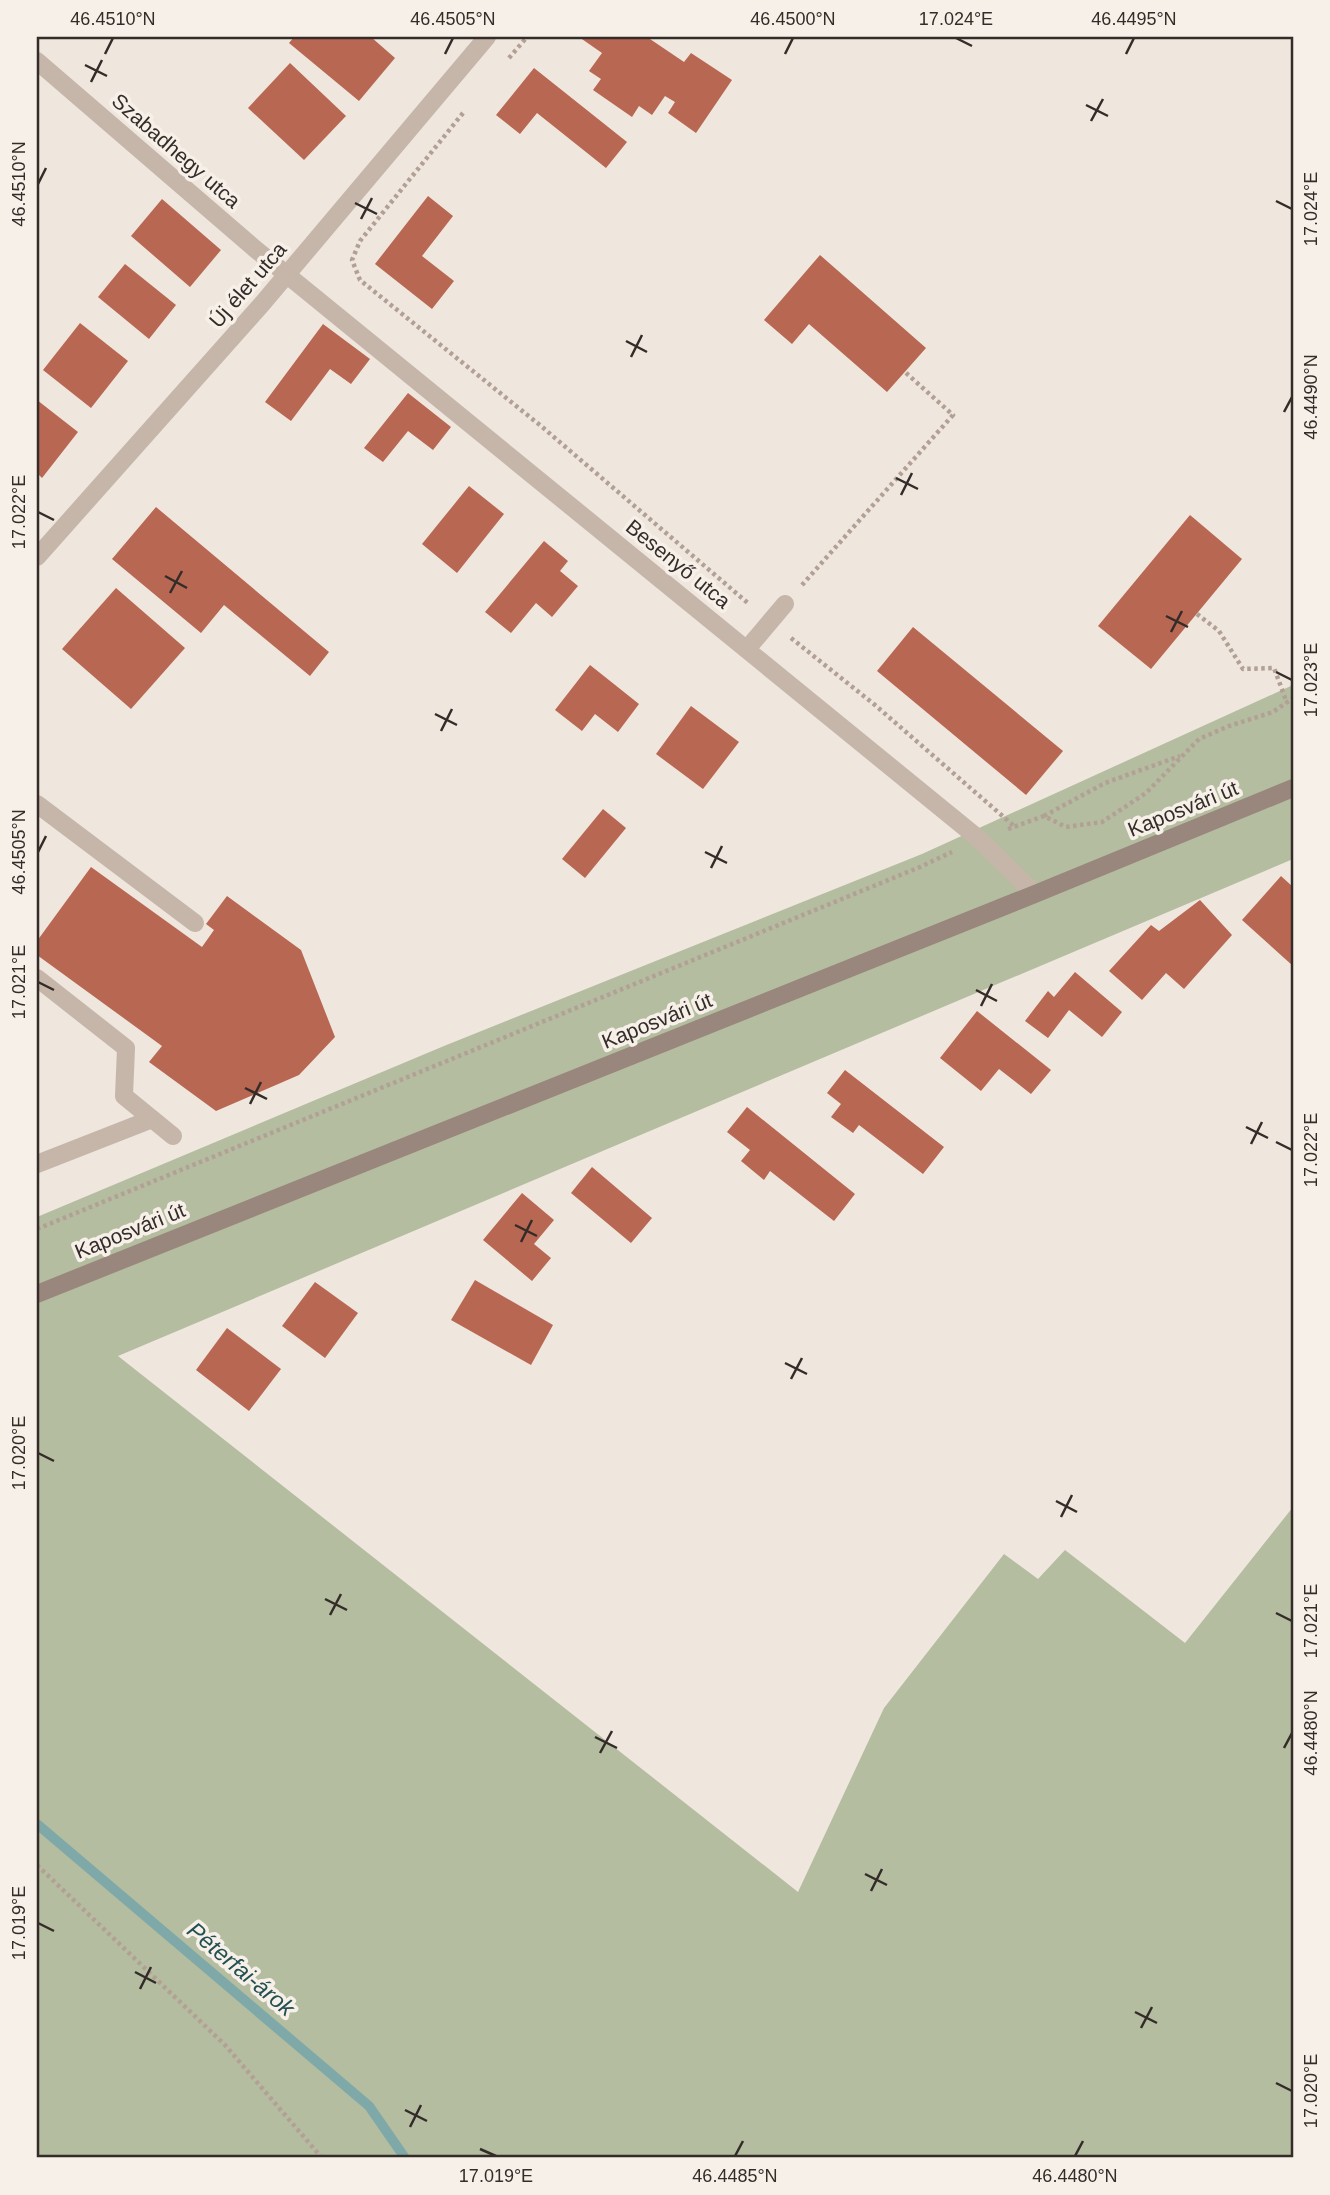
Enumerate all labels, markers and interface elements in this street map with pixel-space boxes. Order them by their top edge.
text: 46.4510°N [70,9,156,29]
text: 46.4505°N [410,9,496,29]
text: 46.4500°N [750,9,836,29]
text: 17.024°E [919,9,993,29]
text: 46.4495°N [1091,9,1177,29]
street label: Szabadhegy utca [108,89,245,213]
text: 46.4510°N [9,141,29,227]
text: 17.024°E [1301,172,1321,246]
street label: Új élet utca [204,237,291,332]
text: 46.4490°N [1301,354,1321,440]
text: 17.022°E [9,475,29,549]
street label: Besenyő utca [622,515,735,613]
text: 17.023°E [1301,643,1321,717]
street label: Kaposvári út [1124,776,1241,841]
text: 46.4505°N [9,809,29,895]
text: 17.021°E [9,945,29,1019]
street label: Kaposvári út [598,988,715,1053]
text: 17.022°E [1301,1113,1321,1187]
street label: Kaposvári út [71,1198,188,1263]
text: 17.020°E [9,1416,29,1490]
text: 17.021°E [1301,1584,1321,1658]
text: 46.4480°N [1301,1690,1321,1776]
text: 17.019°E [9,1886,29,1960]
water label: Péterfai-árok [182,1917,301,2022]
text: 17.020°E [1301,2054,1321,2128]
text: 17.019°E [459,2166,533,2186]
text: 46.4485°N [692,2166,778,2186]
text: 46.4480°N [1032,2166,1118,2186]

